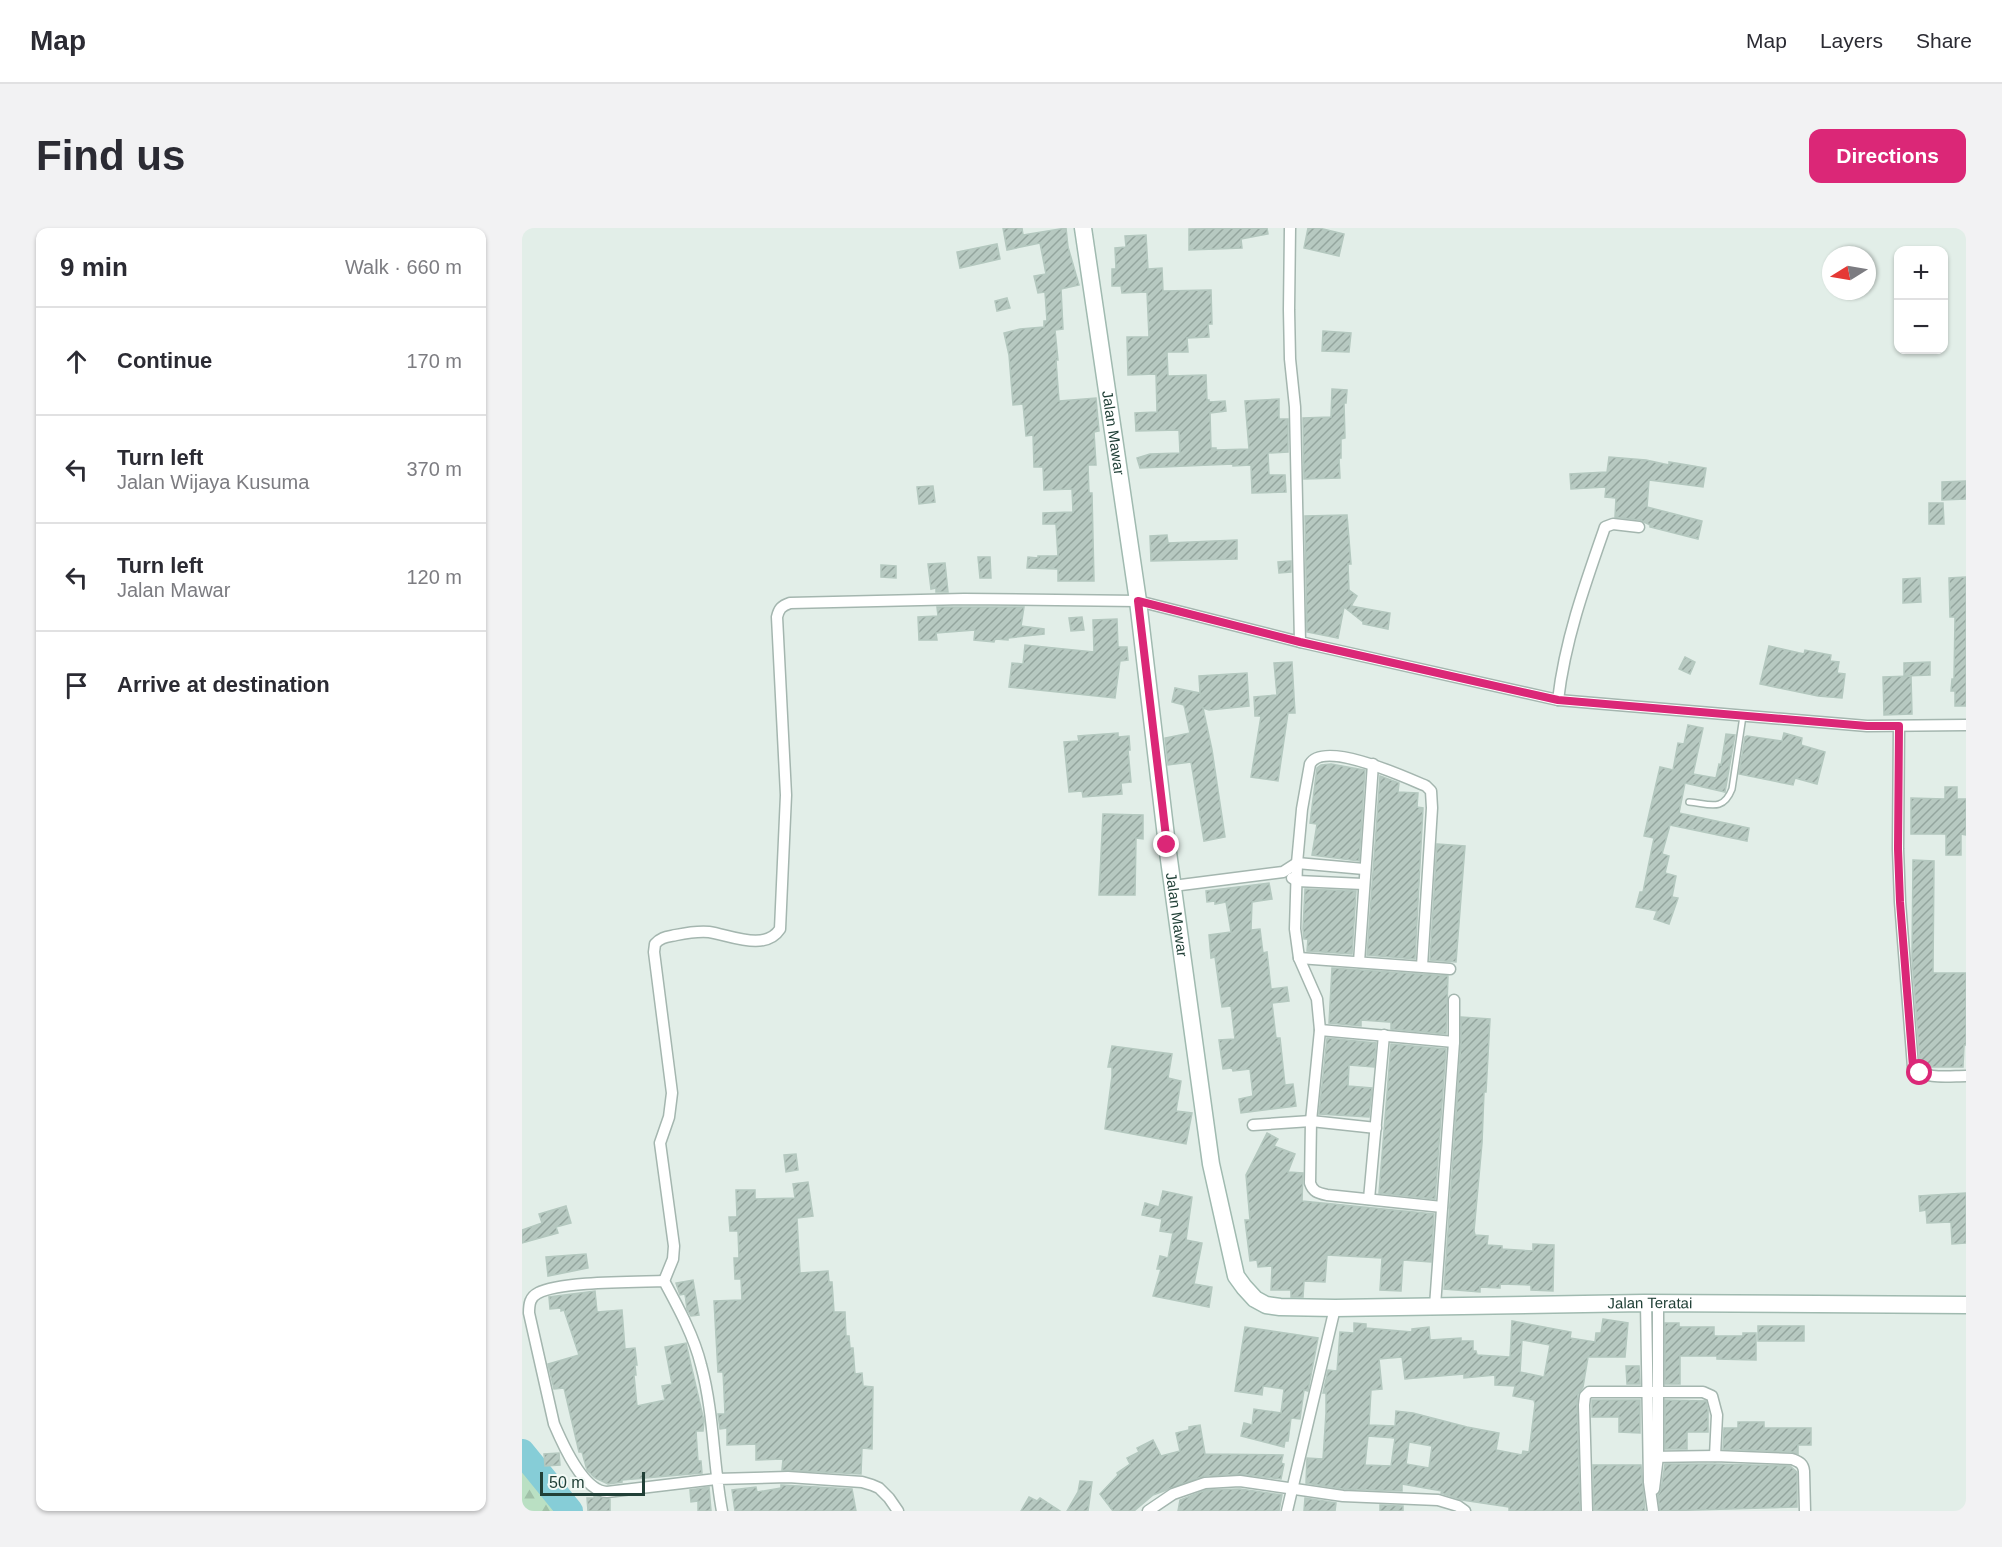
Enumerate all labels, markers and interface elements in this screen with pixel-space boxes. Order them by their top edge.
text: Map [30,25,86,56]
text: Map [1746,29,1787,52]
text: Layers [1820,29,1883,52]
text: Share [1916,29,1972,52]
button: Directions [1809,129,1966,183]
text: Find us [36,132,185,179]
north arrow [1822,246,1876,300]
map controls [1894,246,1948,354]
button: + [1894,246,1948,300]
text: 9 min [60,252,128,282]
text: Walk · 660 m [345,256,462,278]
button: − [1894,300,1948,354]
icon: ahead [60,345,93,378]
text: Continue [117,348,212,373]
text: 170 m [406,350,462,372]
street label: Jalan Mawar [1099,389,1128,476]
text: Turn left [117,445,203,470]
icon: left [60,453,93,486]
text: 370 m [406,458,462,480]
text: Jalan Wijaya Kusuma [117,471,309,493]
text: Turn left [117,553,203,578]
icon: left [60,561,93,594]
text: 120 m [406,566,462,588]
text: Jalan Mawar [117,579,230,601]
icon: arrive [60,669,93,702]
text: Arrive at destination [117,672,330,697]
route end [1153,831,1179,857]
street label: Jalan Mawar [1163,871,1191,958]
route start [1906,1059,1932,1085]
street label: Jalan Teratai [1607,1294,1692,1312]
scale bar [540,1469,645,1496]
text: 50 m [549,1474,585,1491]

